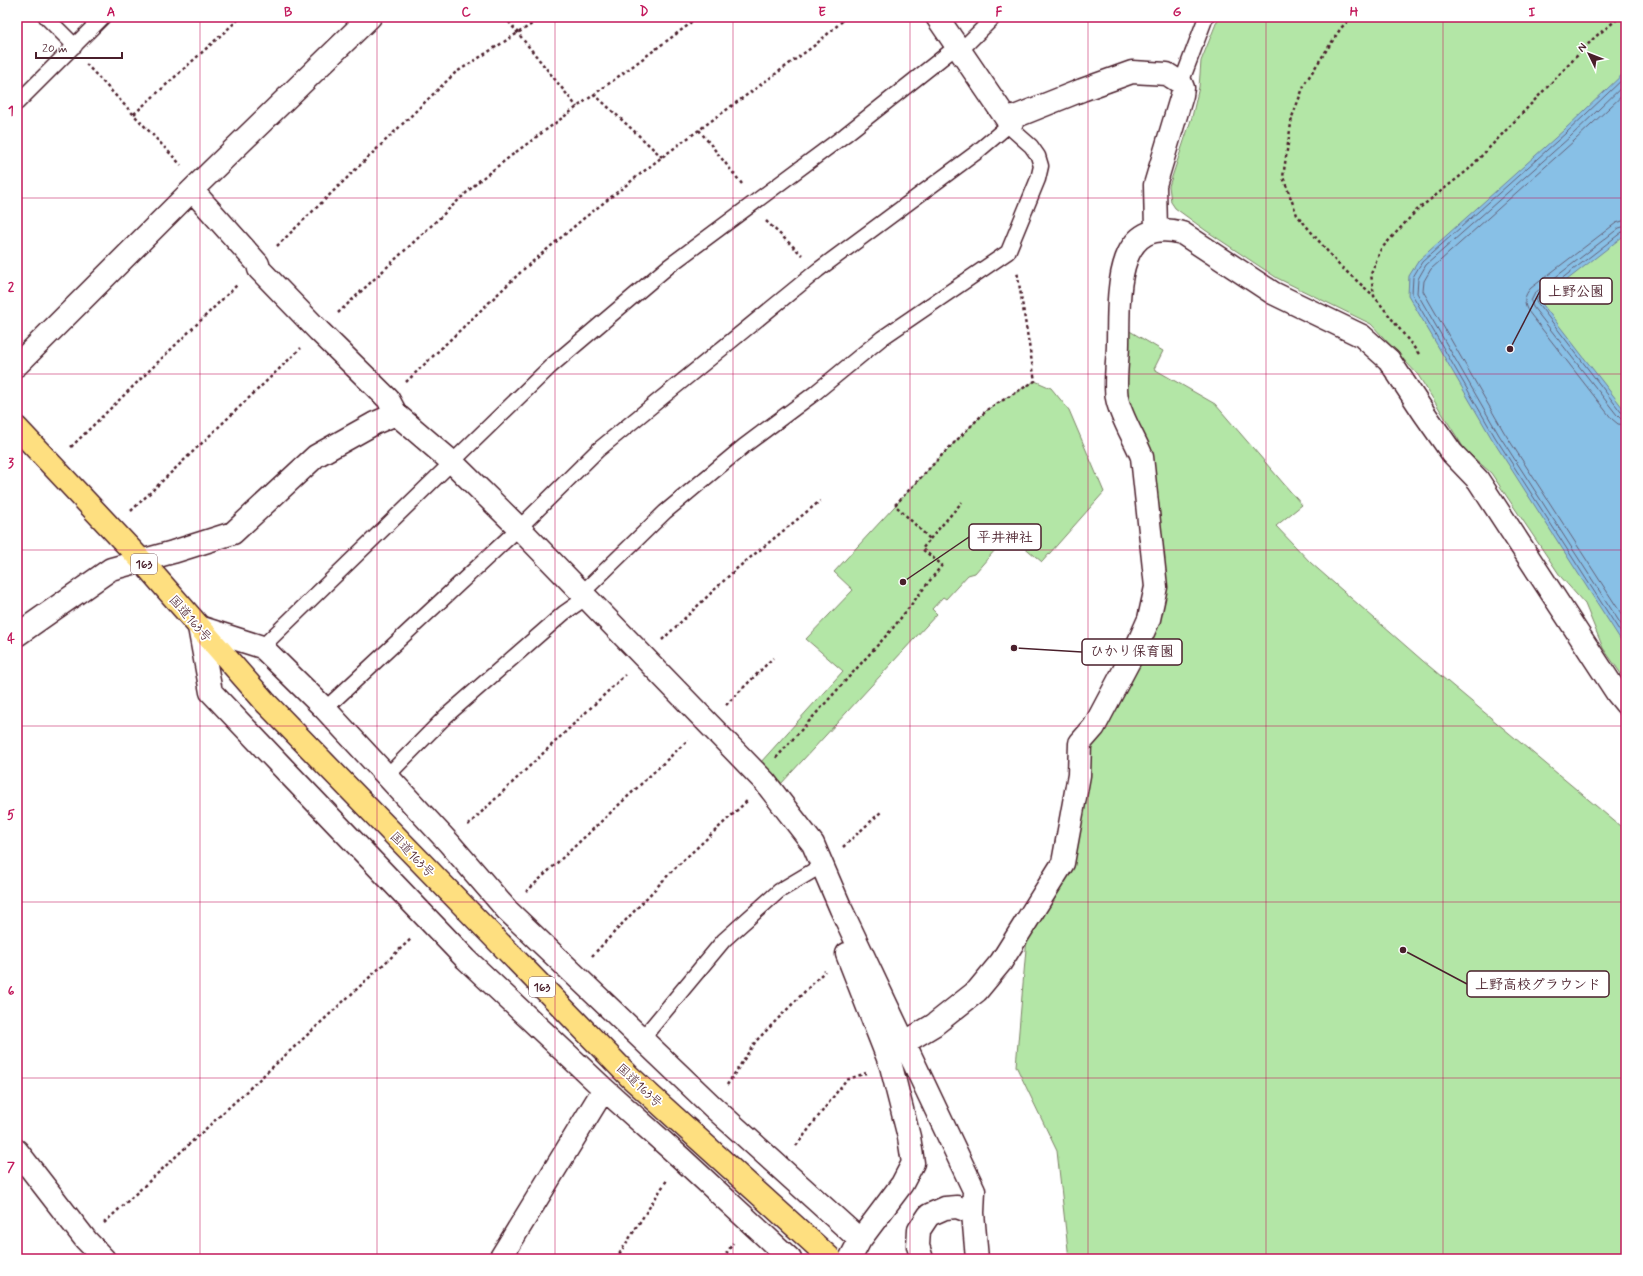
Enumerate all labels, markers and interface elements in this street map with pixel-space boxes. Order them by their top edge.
text: A [107,4,115,21]
text: B [284,4,293,21]
text: C [461,4,471,21]
text: D [640,4,649,21]
text: E [818,4,826,21]
text: F [996,4,1003,21]
text: G [1173,4,1182,21]
text: H [1350,4,1359,21]
text: I [1529,4,1536,21]
scale bar [36,34,122,60]
north arrow [1569,34,1609,74]
text: N [1575,40,1590,55]
text: 20 m [42,41,68,57]
text: 1 [8,103,14,120]
callout: 上野公園 [1540,278,1612,304]
text: 2 [8,279,15,296]
text: 上野公園 [1548,283,1604,301]
text: 3 [8,455,14,472]
callout: 平井神社 [969,524,1041,550]
text: 平井神社 [977,529,1033,547]
road number: 163 [131,554,157,574]
street label: 国道163号 [165,592,215,646]
text: 4 [7,631,15,648]
callout: ひかり保育園 [1082,639,1182,665]
text: ひかり保育園 [1090,643,1174,661]
text: 5 [7,807,15,824]
street label: 国道163号 [386,829,438,882]
callout: 上野高校グラウンド [1467,971,1609,997]
text: 上野高校グラウンド [1475,976,1601,994]
road number: 163 [529,977,555,997]
text: 6 [8,983,15,1000]
street label: 国道163号 [612,1060,666,1112]
text: 7 [7,1159,15,1176]

